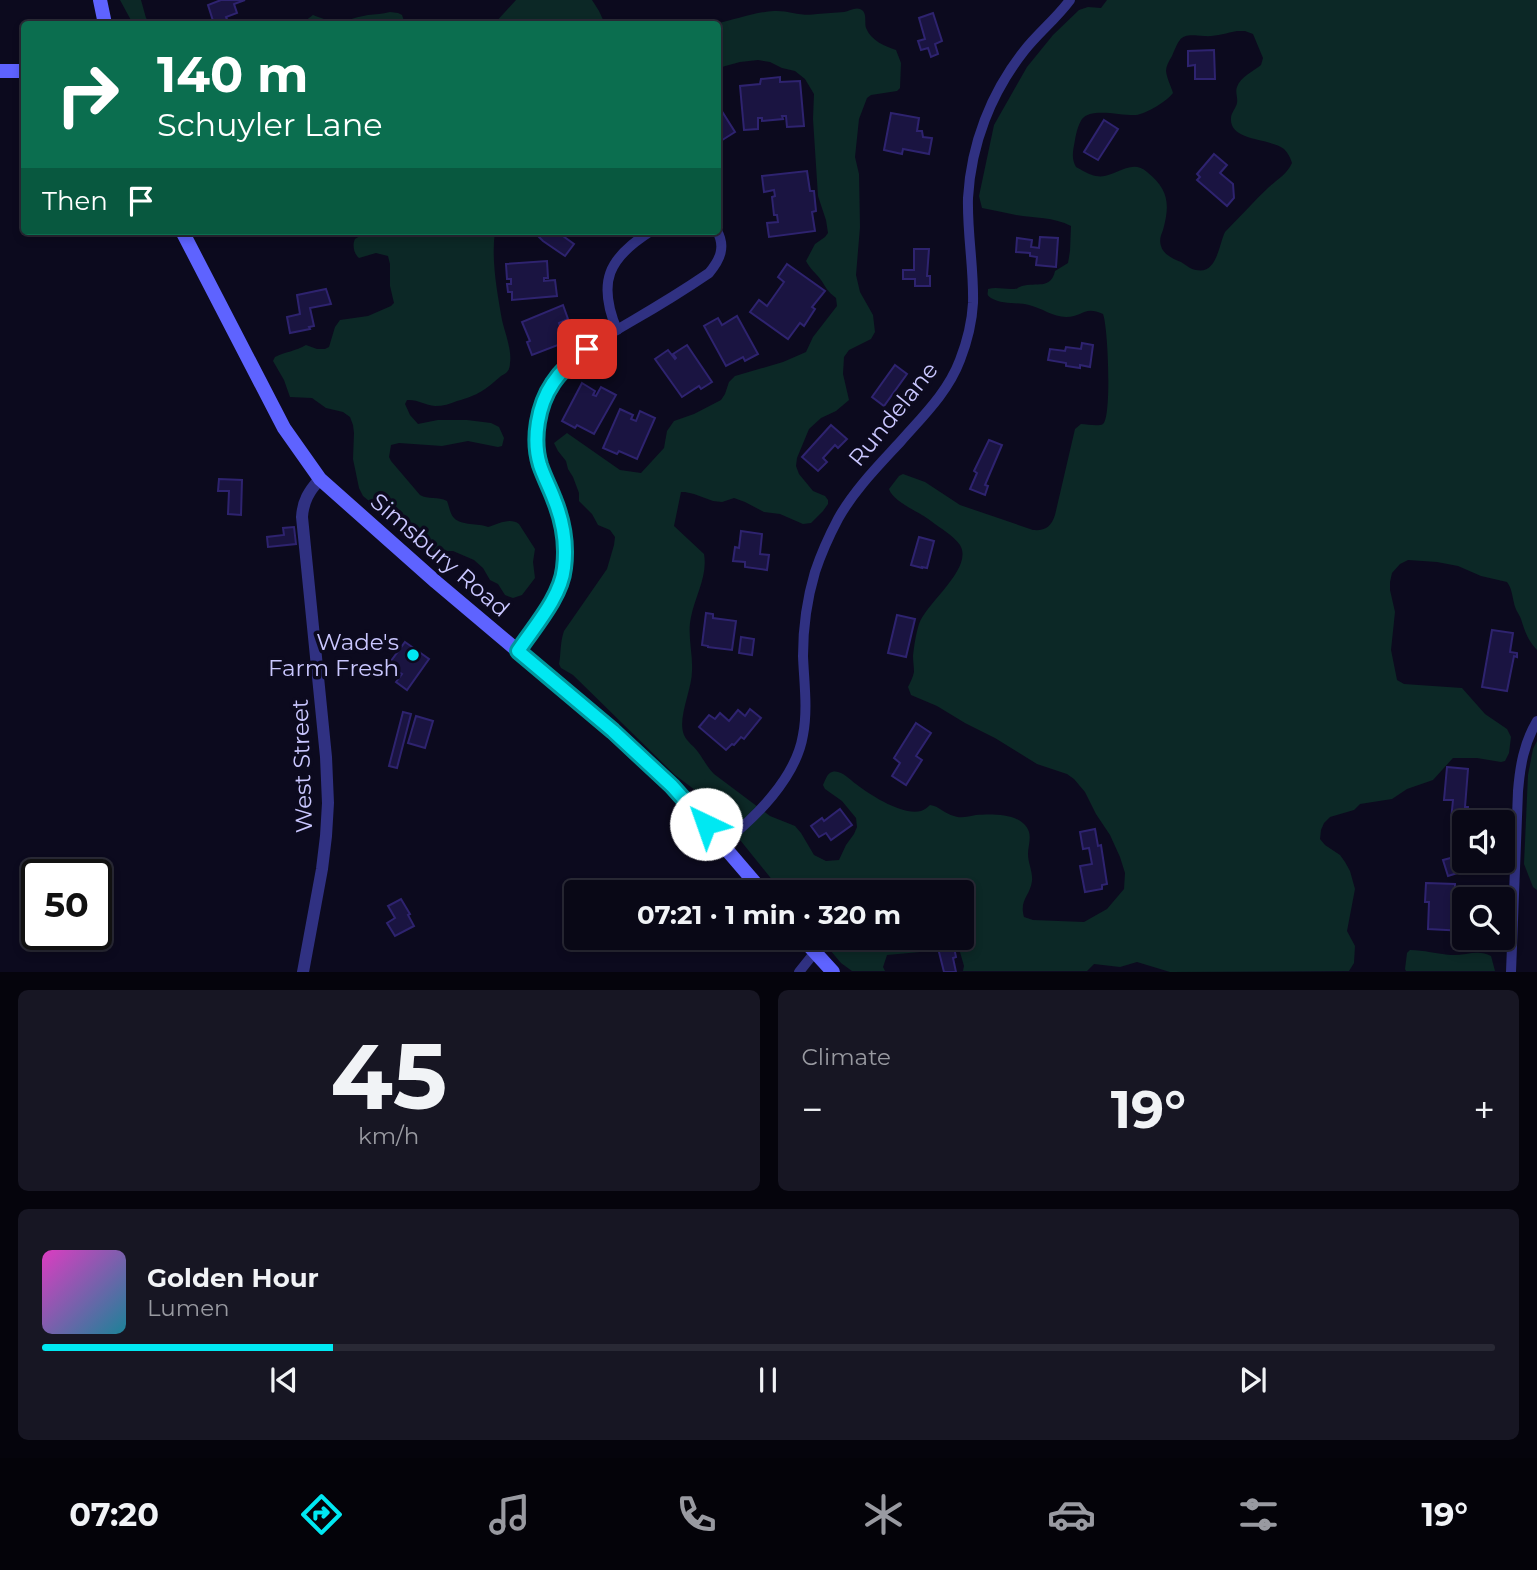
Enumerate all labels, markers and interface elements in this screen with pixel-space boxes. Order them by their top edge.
text: 140 m [157,45,309,104]
icon: right [42,49,133,140]
text: Schuyler Lane [157,105,383,144]
icon: arrive [122,182,160,220]
text: Then [42,185,108,217]
pin [557,319,617,379]
icon: arrive [568,330,606,368]
street label: Rundelane [842,356,944,472]
street label: Simsbury Road [365,487,515,623]
place label: Wade's Farm Fresh [268,628,399,682]
marker: Wade's Farm Fresh [405,647,421,663]
street label: West Street [286,698,318,834]
position arrow [669,787,743,861]
map controls [1452,810,1515,950]
button: sound [1452,810,1515,873]
speed limit sign: 50 [21,859,112,950]
button: search [1452,887,1515,950]
text: 07:21 · 1 min · 320 m [637,899,901,931]
text: 45 [330,1021,447,1132]
text: Climate [802,1043,891,1071]
text: 19° [1111,1078,1186,1141]
text: − [802,1086,823,1133]
text: + [1473,1086,1495,1133]
text: km/h [358,1122,419,1150]
text: Golden Hour [147,1262,319,1294]
text: Lumen [147,1294,230,1322]
icon: previous [265,1361,303,1399]
icon: pause [749,1361,787,1399]
icon: next [1234,1361,1272,1399]
icon: directions [297,1490,346,1539]
icon: music [485,1490,534,1539]
icon: phone [672,1490,721,1539]
icon: climate [859,1490,908,1539]
icon: car [1047,1490,1096,1539]
icon: filters [1234,1490,1283,1539]
text: 07:20 [69,1495,159,1534]
text: 19° [1422,1495,1468,1534]

